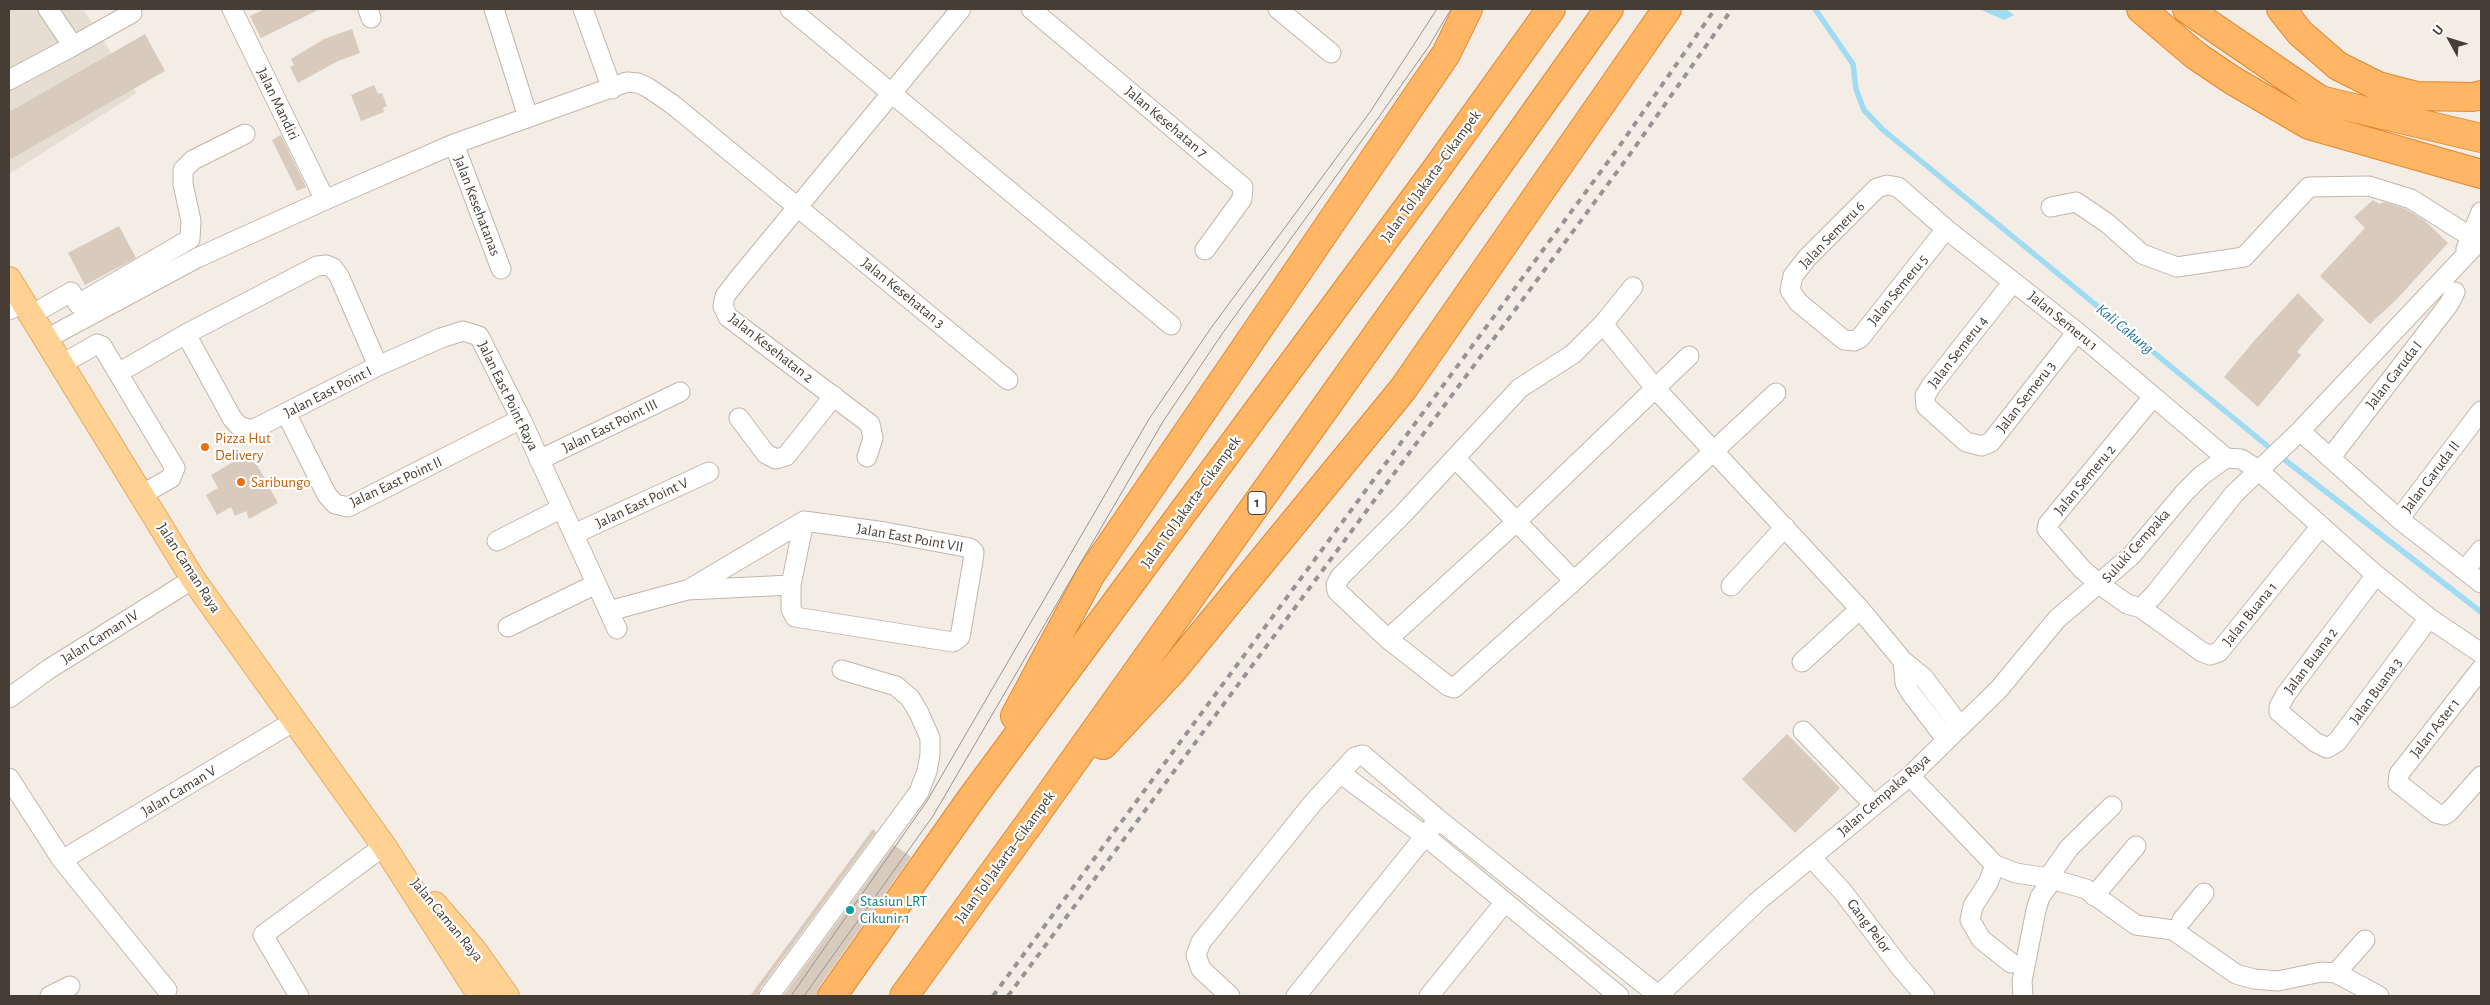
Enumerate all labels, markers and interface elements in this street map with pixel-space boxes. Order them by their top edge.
north arrow [2425,15,2475,65]
text: U [2430,23,2447,38]
street label: Jalan Mandiri [253,65,303,143]
street label: Jalan Kesehatan 7 [1121,82,1211,162]
street label: Jalan Tol Jakarta–Cikampek [1377,107,1485,245]
street label: Jalan Kesehatanas [450,153,504,259]
street label: Jalan Semeru 6 [1795,198,1869,272]
street label: Jalan Semeru 5 [1864,251,1932,329]
street label: Jalan Kesehatan 3 [858,254,948,332]
street label: Jalan Semeru 1 [2024,287,2102,355]
water label: Kali Cakung [2092,300,2158,358]
street label: Jalan Kesehatan 2 [725,309,817,387]
street label: Jalan Semeru 4 [1924,312,1992,392]
street label: Jalan Garuda I [2362,337,2426,413]
street label: Jalan East Point Raya [474,338,542,454]
street label: Jalan Semeru 3 [1993,358,2059,436]
street label: Jalan East Point I [281,362,375,422]
street label: Jalan East Point III [559,395,661,457]
place label: Pizza Hut Delivery [215,429,271,464]
street label: Jalan Tol Jakarta–Cikampek [1137,433,1245,571]
street label: Jalan Garuda II [2398,438,2464,516]
marker: Pizza Hut Delivery [199,441,211,453]
street label: Jalan Semeru 2 [2050,441,2120,519]
street label: Jalan East Point II [347,453,445,511]
place label: Saribungo [251,473,311,491]
street label: Jalan East Point V [593,474,691,532]
marker: Saribungo [235,476,247,488]
road number: 1 [1248,492,1266,514]
street label: Suluki Cempaka [2098,505,2174,587]
street label: Jalan Caman Raya [153,520,225,616]
street label: Jalan East Point VII [855,520,965,556]
street label: Jalan Buana 1 [2219,579,2281,649]
street label: Jalan Caman IV [58,606,142,668]
street label: Jalan Buana 2 [2280,624,2342,698]
street label: Jalan Buana 3 [2346,654,2406,728]
street label: Jalan Aster 1 [2406,695,2464,761]
street label: Jalan Cempaka Raya [1834,750,1934,840]
street label: Jalan Caman V [138,762,220,820]
street label: Jalan Tol Jakarta–Cikampek [951,788,1059,926]
street label: Jalan Caman Raya [407,875,487,965]
place label: Stasiun LRT Cikunir 1 [860,892,927,927]
street label: Gang Pelor [1843,895,1895,957]
marker: Stasiun LRT Cikunir 1 [844,904,856,916]

